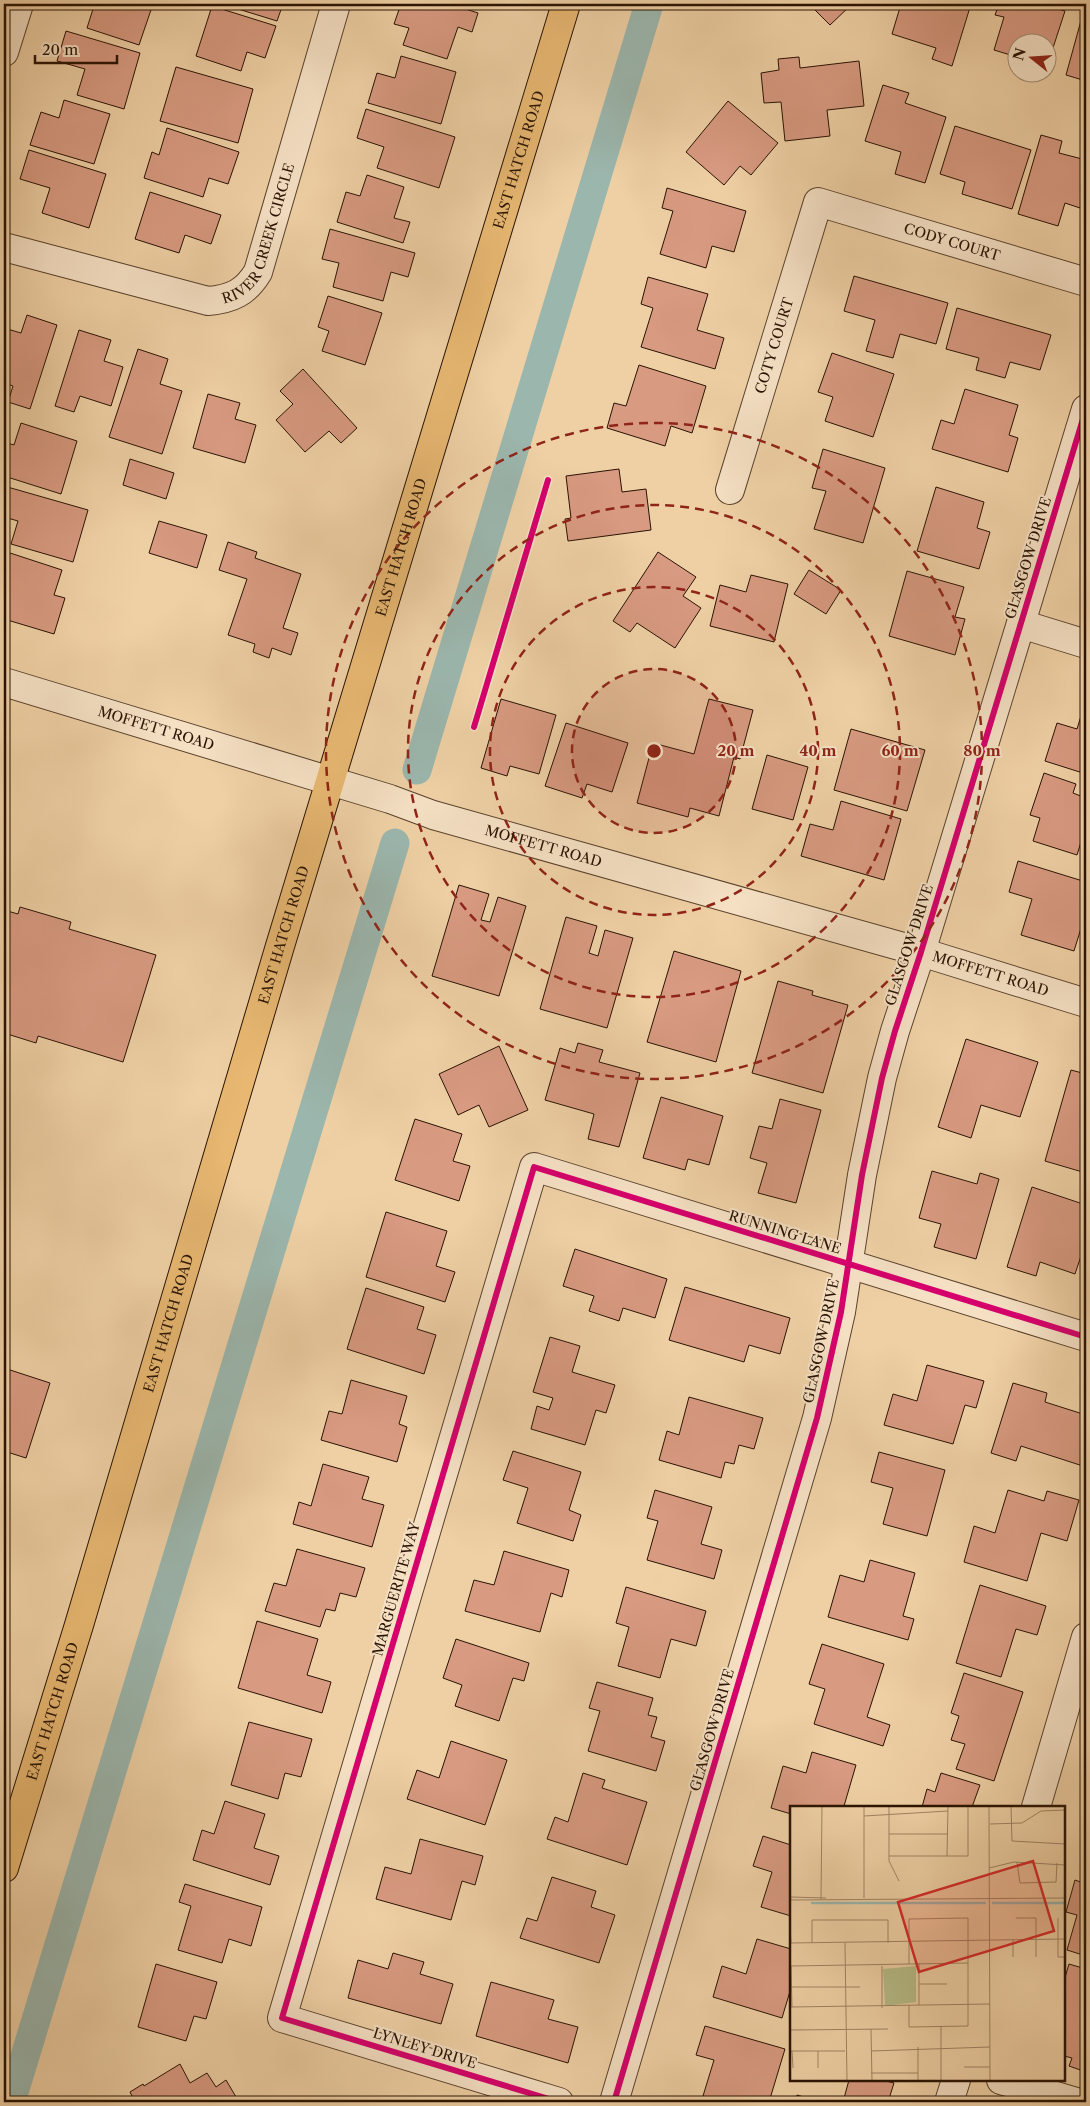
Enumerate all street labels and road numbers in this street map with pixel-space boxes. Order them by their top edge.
street label: EAST HATCH ROAD [489,89,548,231]
street label: RIVER CREEK CIRCLE [220,161,298,308]
street label: CODY COURT [902,219,1003,265]
street label: COTY COURT [751,295,797,396]
street label: EAST HATCH ROAD [372,476,430,619]
street label: GLASGOW DRIVE [1001,495,1055,621]
street label: MOFFETT ROAD [96,702,217,754]
street label: MOFFETT ROAD [483,821,604,871]
street label: EAST HATCH ROAD [254,864,313,1006]
street label: GLASGOW DRIVE [881,882,937,1008]
street label: MOFFETT ROAD [930,947,1051,1000]
street label: RUNNING LANE [727,1206,843,1258]
street label: EAST HATCH ROAD [139,1252,197,1395]
street label: GLASGOW DRIVE [799,1277,843,1405]
street label: MARGUERITE WAY [368,1519,424,1658]
street label: EAST HATCH ROAD [23,1640,82,1783]
street label: GLASGOW DRIVE [686,1667,738,1793]
street label: LYNLEY DRIVE [371,2024,479,2072]

